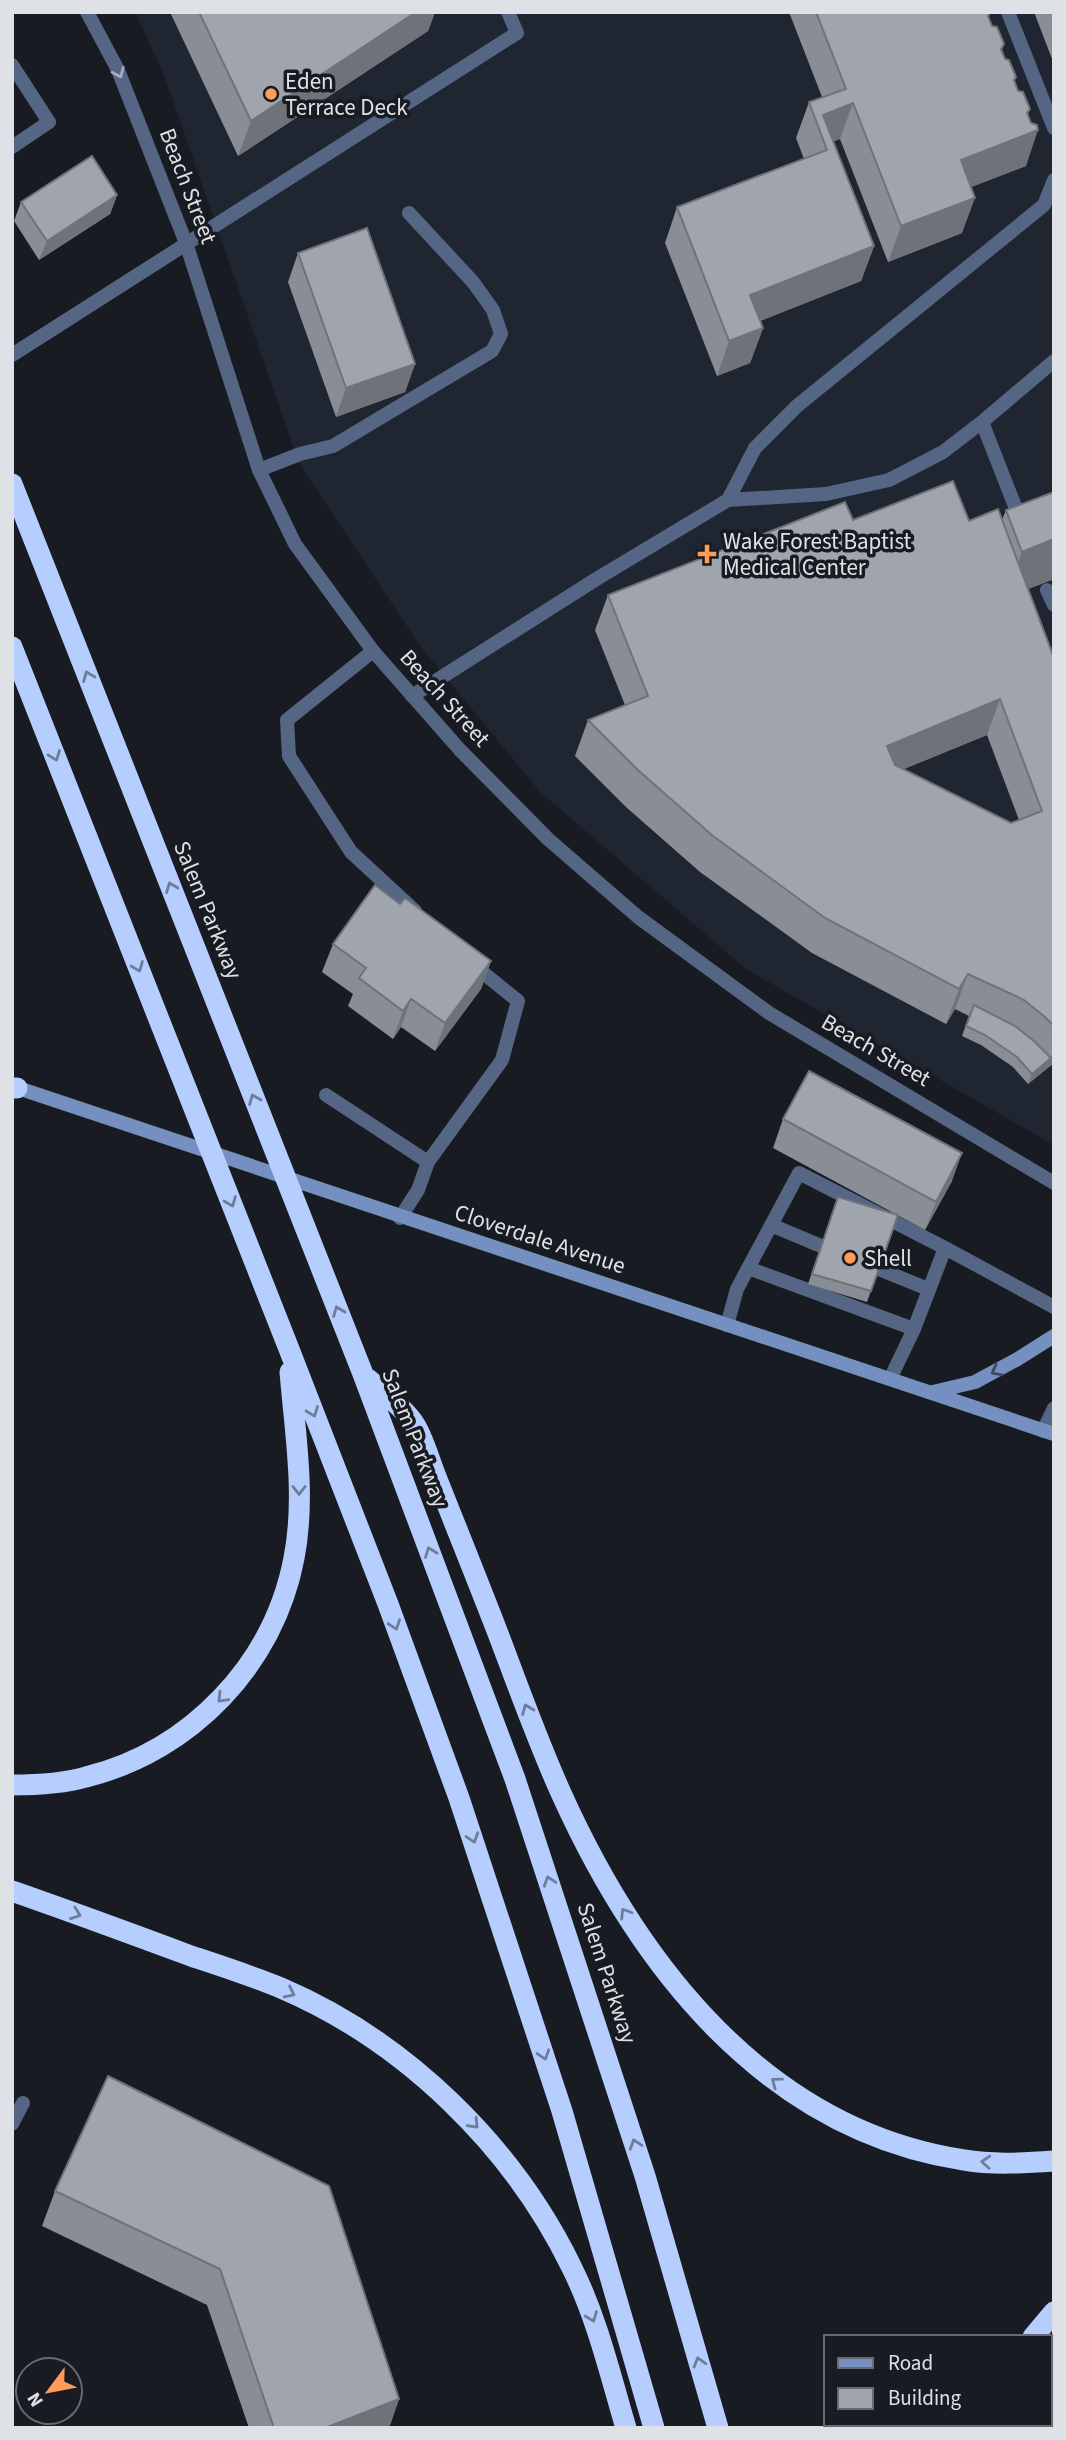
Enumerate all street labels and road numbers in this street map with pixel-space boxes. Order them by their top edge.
street label: Beach Street [151,123,225,249]
street label: Beach Street [392,642,498,754]
street label: Salem Parkway [165,836,251,984]
street label: Beach Street [815,1005,937,1095]
street label: Cloverdale Avenue [450,1196,630,1282]
street label: Salem Parkway [373,1364,457,1513]
street label: Salem Parkway [569,1898,645,2048]

